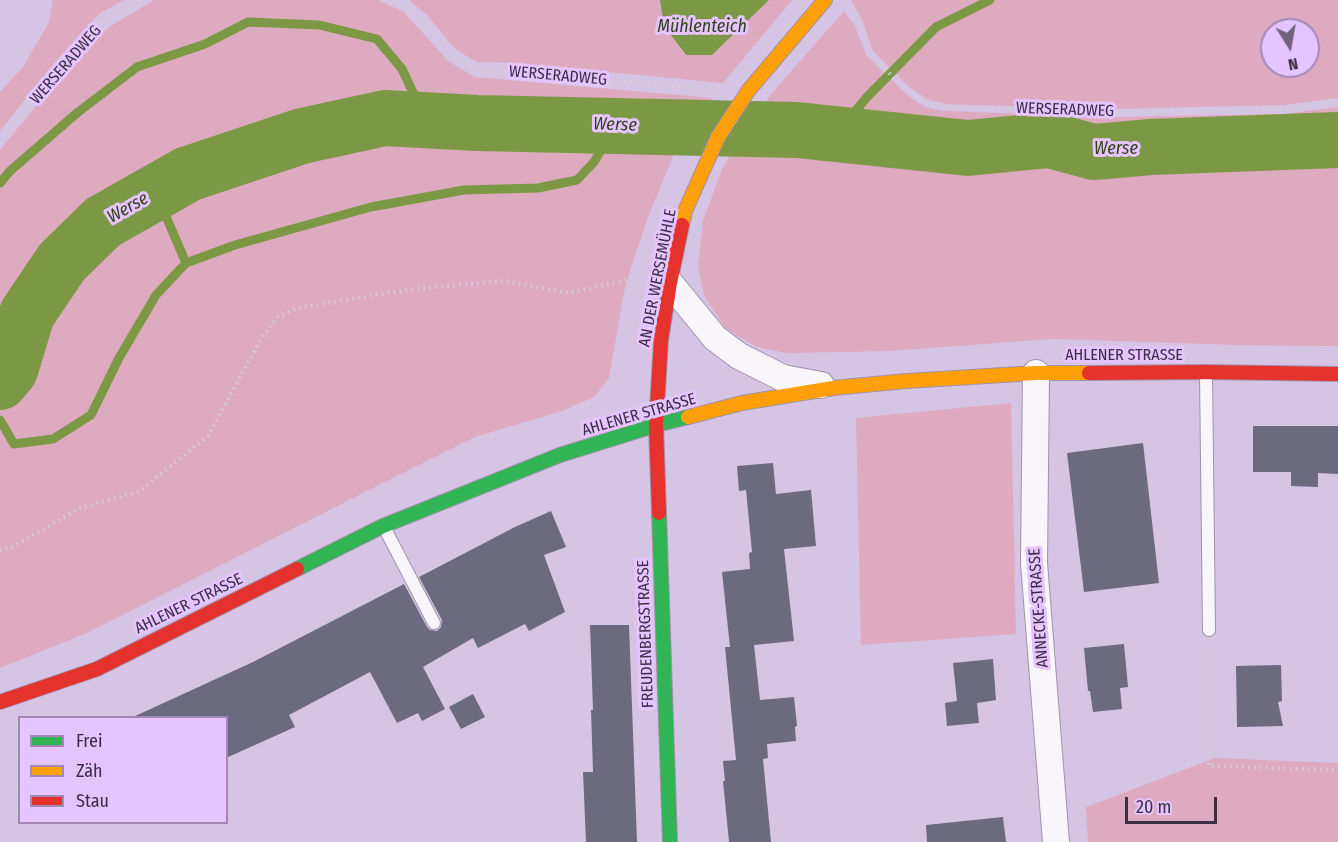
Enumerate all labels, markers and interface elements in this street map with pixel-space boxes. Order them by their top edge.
water label: Mühlenteich [657,16,747,38]
north arrow [1260,18,1320,78]
street label: WERSERADWEG [26,22,106,108]
text: N [1287,54,1300,74]
street label: WERSERADWEG [508,62,608,90]
street label: WERSERADWEG [1015,99,1115,121]
water label: Werse [593,113,637,137]
water label: Werse [1094,138,1138,160]
water label: Werse [104,188,152,228]
street label: AN DER WERSEMÜHLE [635,208,681,348]
street label: AHLENER STRASSE [1065,346,1183,366]
street label: AHLENER STRASSE [580,390,698,440]
street label: ANNECKE-STRASSE [1025,548,1053,668]
street label: FREUDENBERGSTRASSE [634,559,658,709]
street label: AHLENER STRASSE [132,570,246,638]
legend [18,716,228,824]
text: Frei [76,730,102,752]
text: Zäh [76,760,103,782]
scale bar [1128,785,1220,823]
text: Stau [76,790,109,812]
text: 20 m [1136,796,1171,818]

